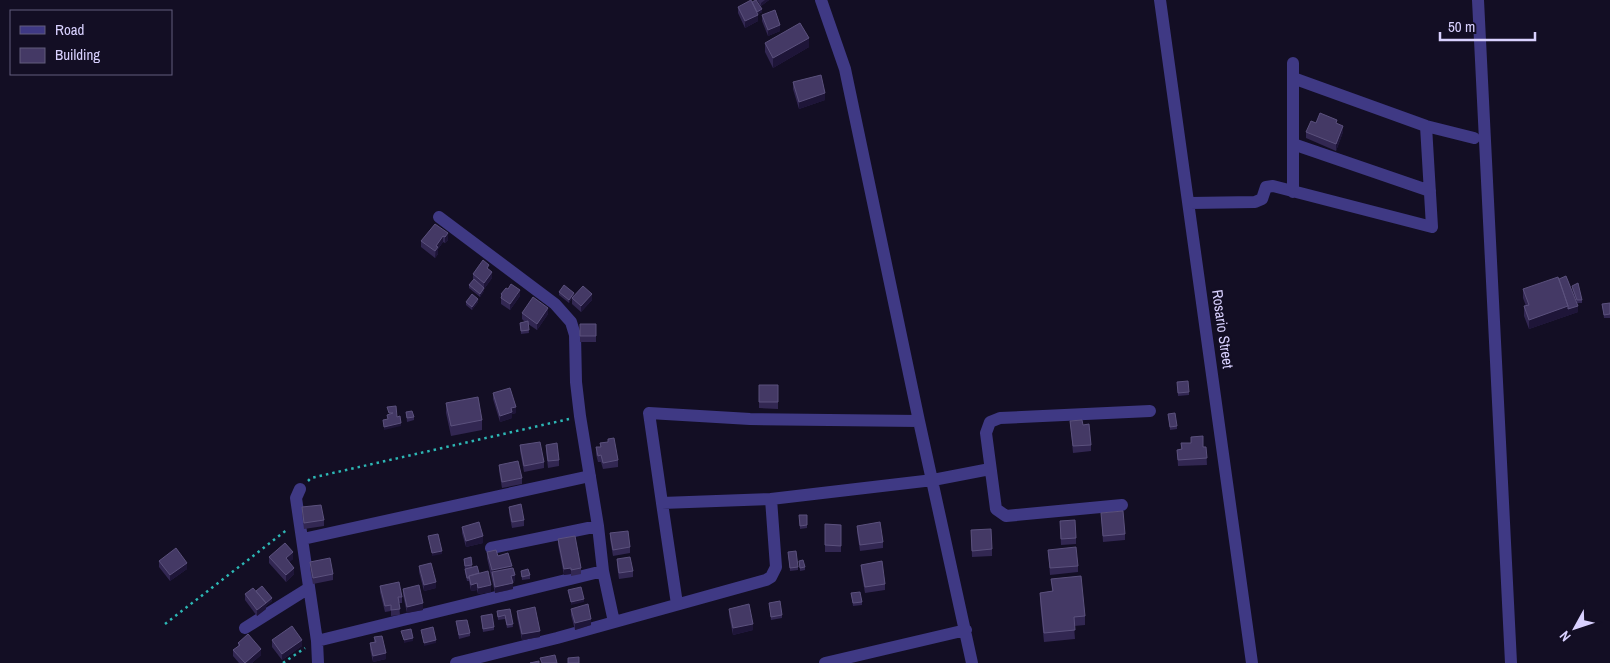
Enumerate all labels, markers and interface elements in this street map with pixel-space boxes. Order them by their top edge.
legend [10,10,172,75]
scale bar [1440,10,1535,42]
text: 50 m [1448,16,1475,37]
text: Road [55,19,84,40]
text: Building [55,44,100,65]
street label: Rosario Street [1207,288,1239,370]
north arrow [1550,603,1600,653]
text: N [1555,627,1575,645]

